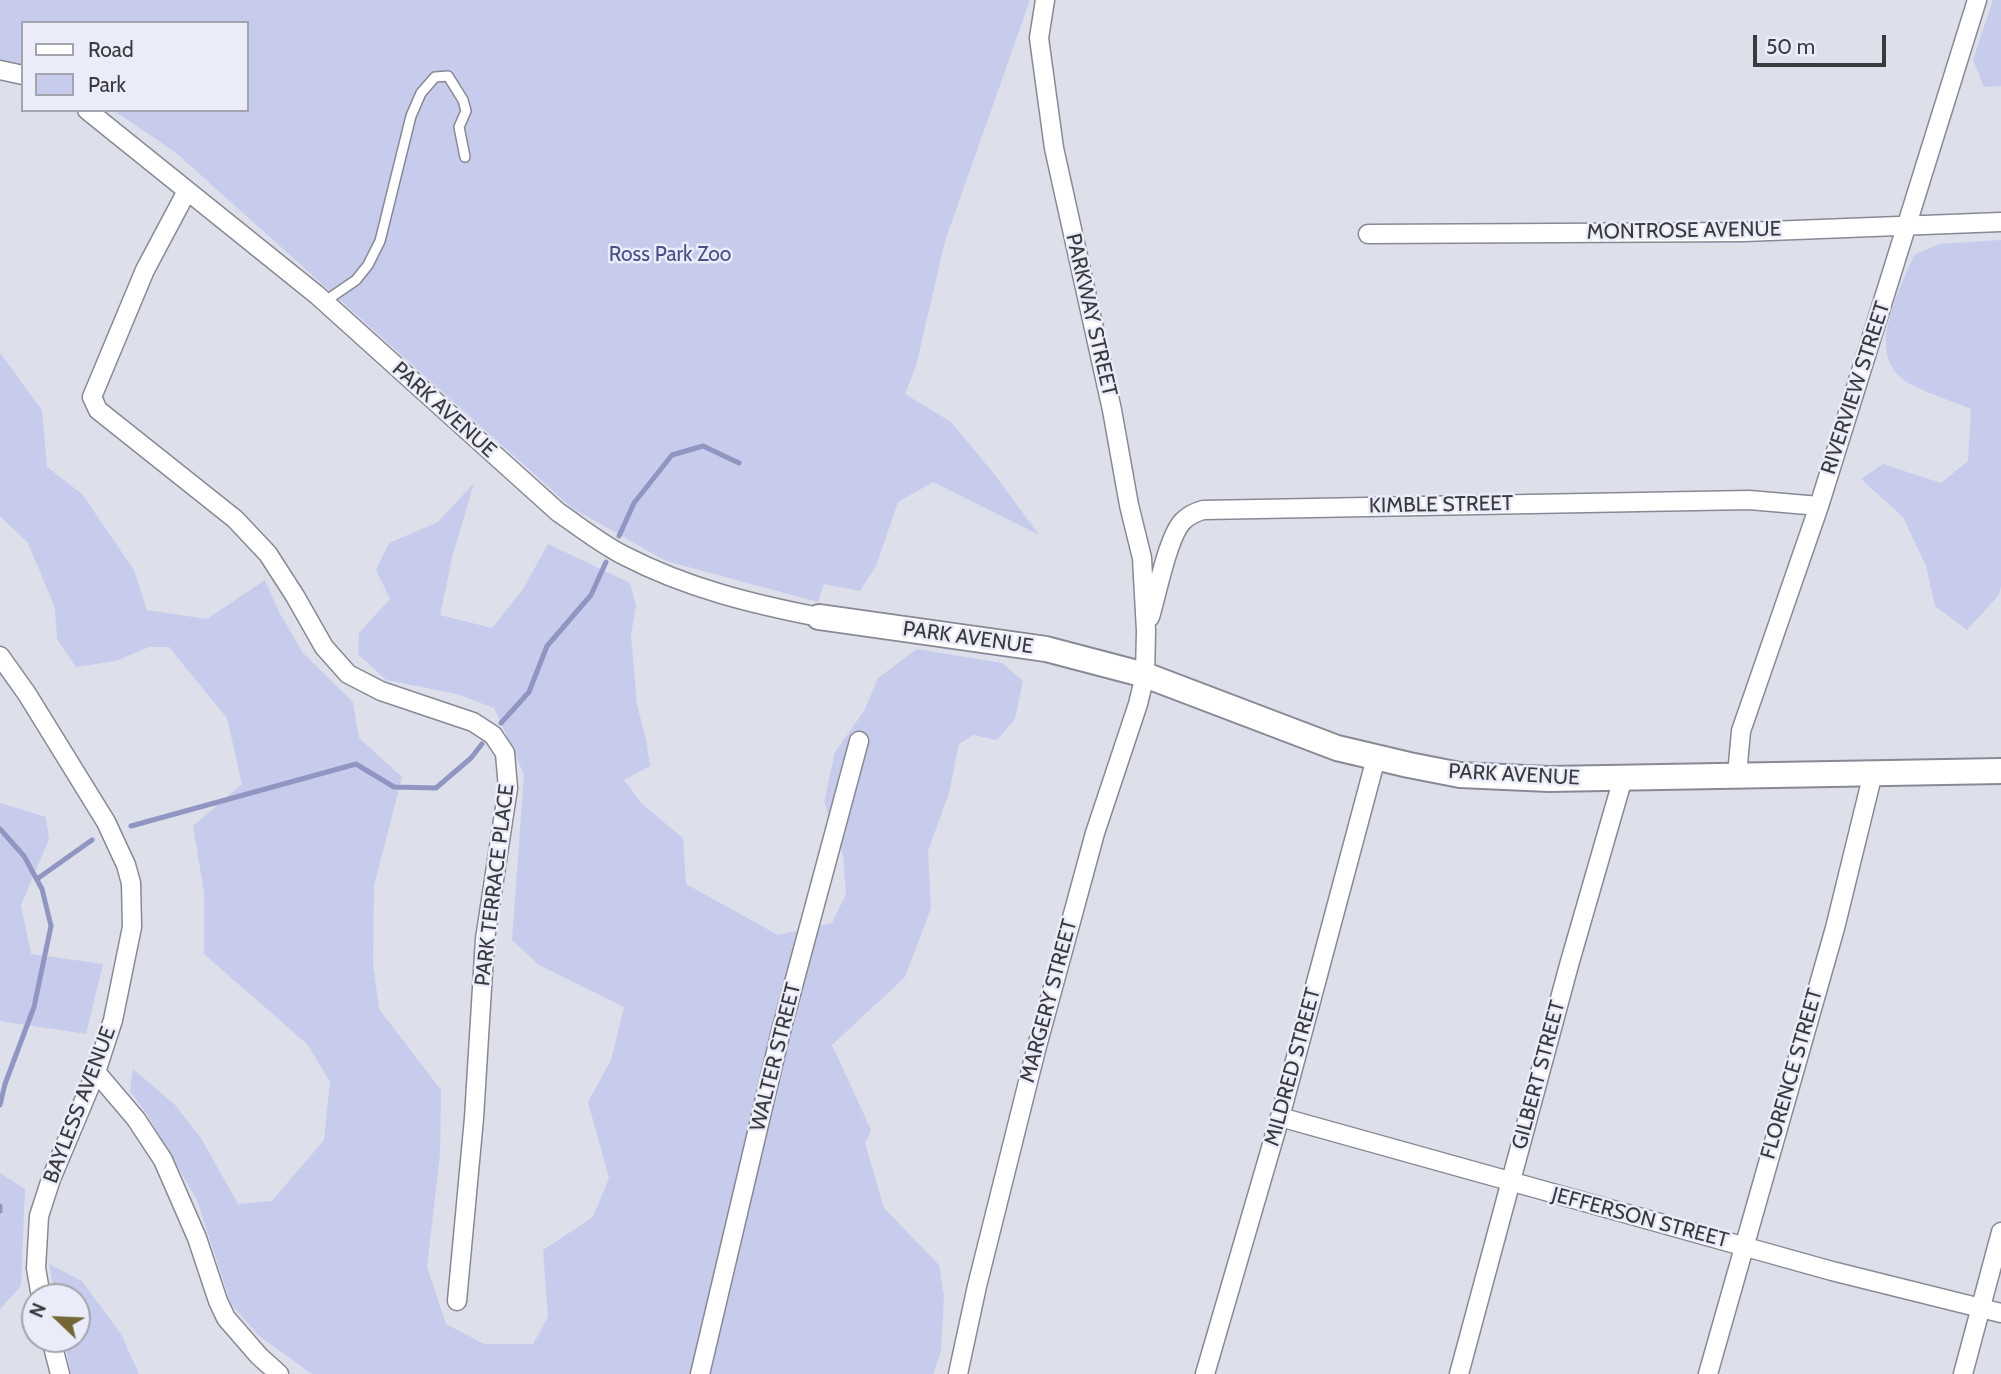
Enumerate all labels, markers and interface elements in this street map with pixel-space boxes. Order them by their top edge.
legend [21,21,248,112]
scale bar [1756,21,1889,65]
text: 50 m [1766,34,1815,59]
text: Road [88,37,134,62]
text: Park [88,72,126,97]
street label: MONTROSE AVENUE [1587,217,1781,245]
street label: PARKWAY STREET [1060,231,1122,399]
park label: Ross Park Zoo [609,242,731,268]
street label: RIVERVIEW STREET [1816,299,1896,477]
street label: PARK AVENUE [387,357,501,463]
street label: KIMBLE STREET [1369,491,1513,519]
street label: PARK AVENUE [901,616,1035,660]
street label: PARK AVENUE [1448,759,1580,791]
street label: PARK TERRACE PLACE [470,783,520,987]
street label: MARGERY STREET [1015,917,1083,1085]
street label: WALTER STREET [745,980,807,1134]
street label: MILDRED STREET [1260,985,1326,1149]
street label: FLORENCE STREET [1756,986,1828,1162]
street label: GILBERT STREET [1507,998,1571,1152]
street label: BAYLESS AVENUE [39,1023,121,1187]
street label: JEFFERSON STREET [1549,1182,1731,1254]
north arrow [21,1283,91,1353]
text: N [25,1300,51,1321]

